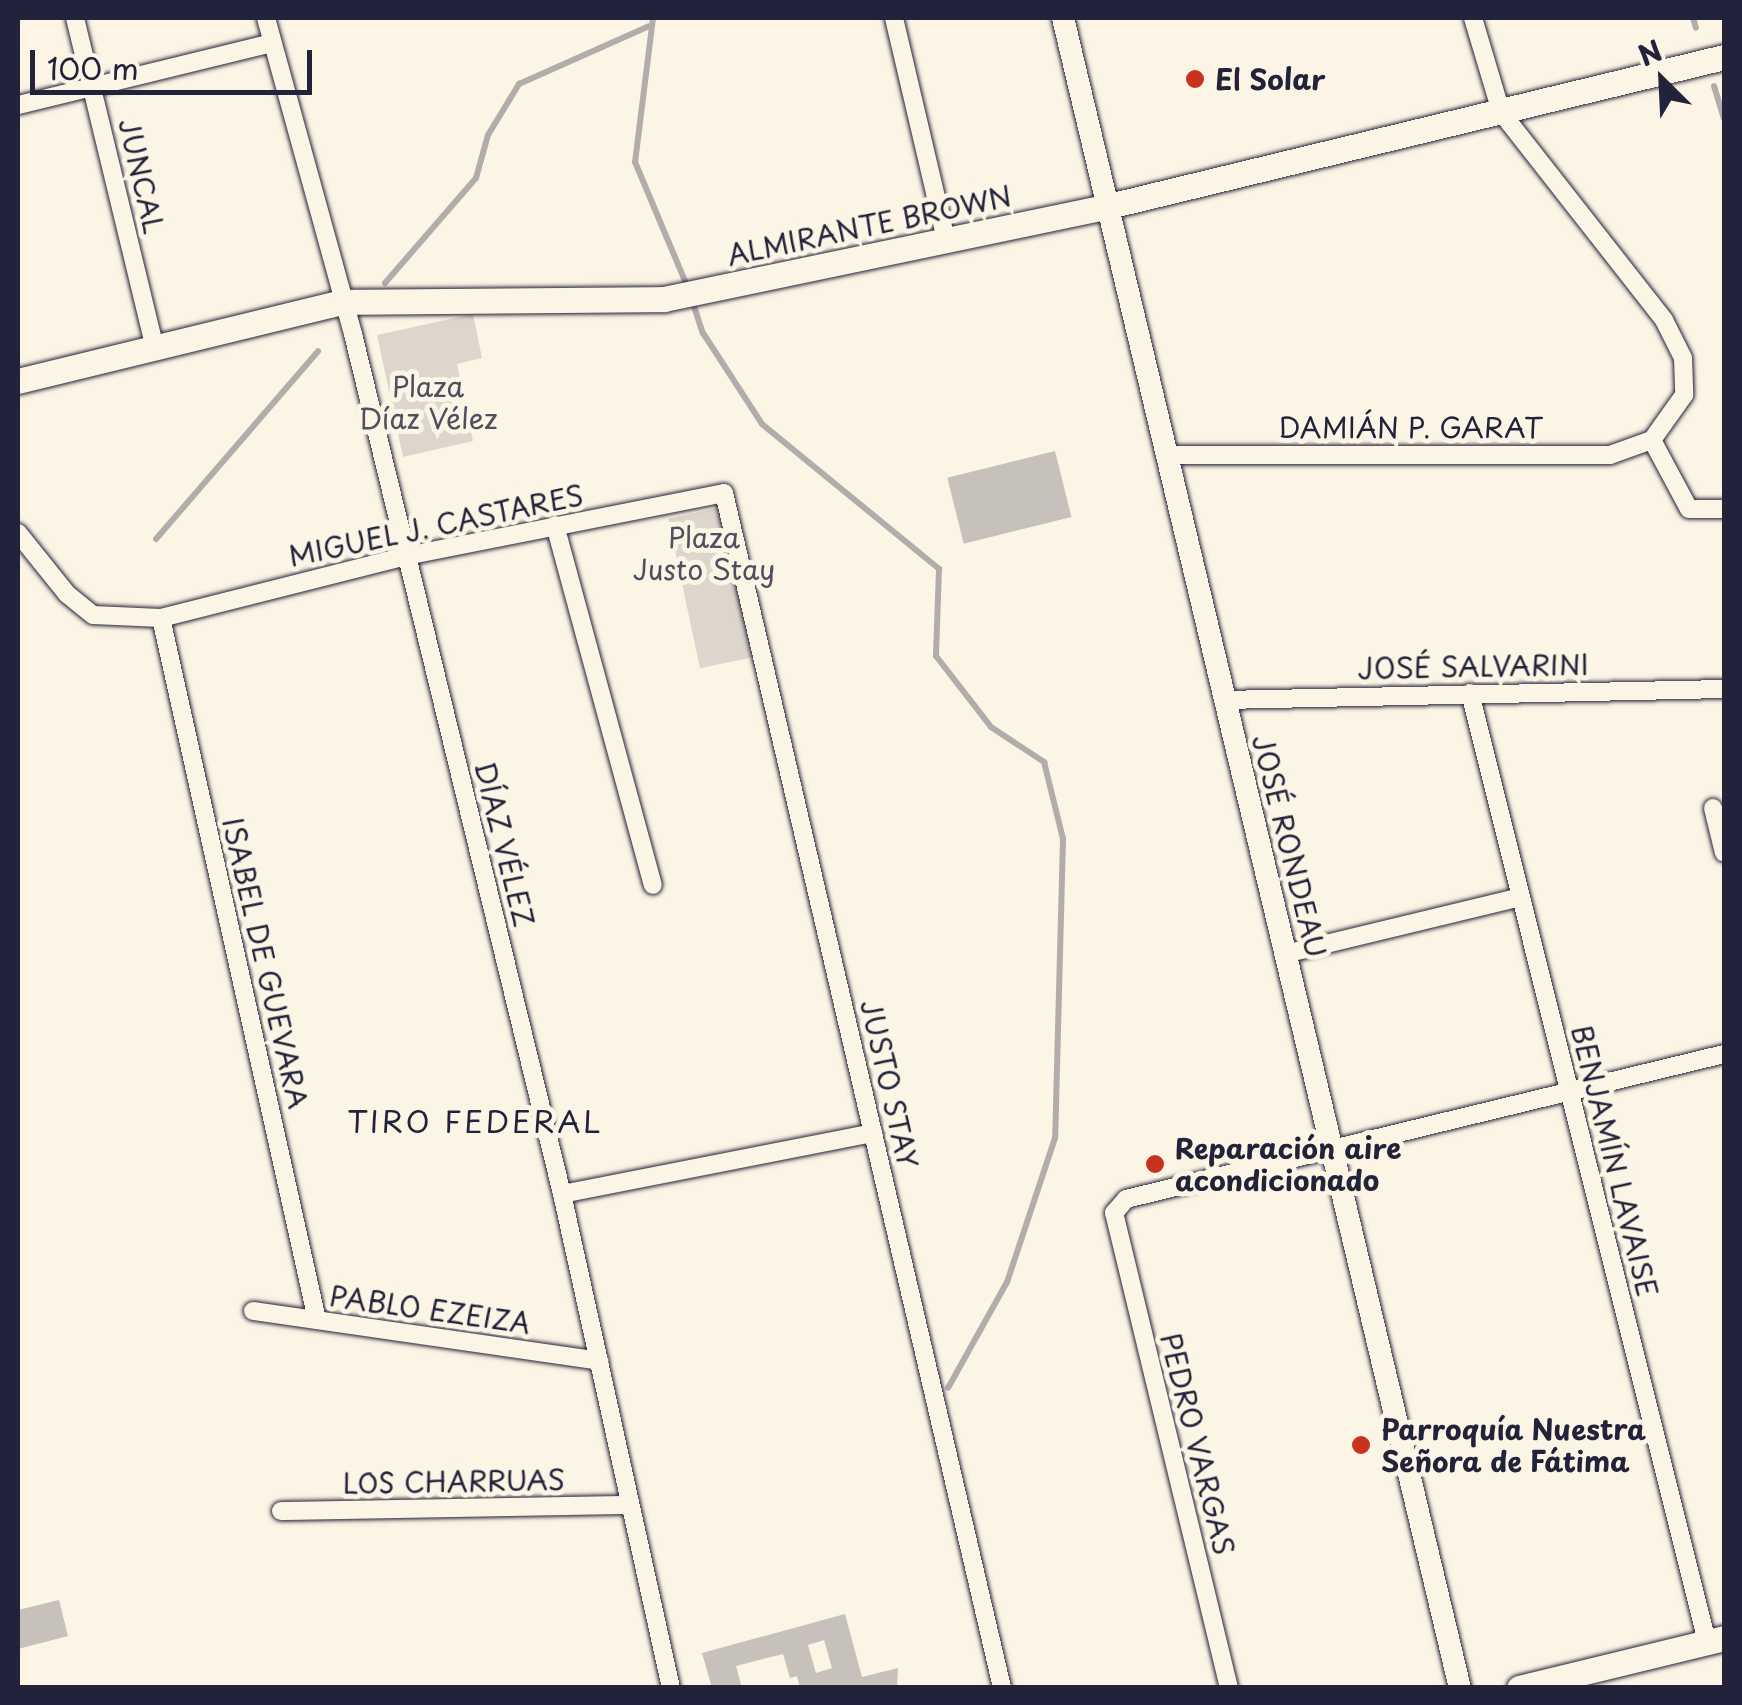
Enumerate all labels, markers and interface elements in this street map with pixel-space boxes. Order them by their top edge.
text: N [1631,28,1668,76]
scale bar [35,30,318,92]
north arrow [1612,30,1712,130]
text: 100 m [47,45,139,90]
place label: El Solar [1215,62,1326,96]
marker: El Solar [1184,68,1206,90]
street label: JUNCAL [112,115,172,237]
street label: ALMIRANTE BROWN [724,178,1014,272]
park label: Plaza Díaz Vélez [358,369,498,435]
street label: DAMIÁN P. GARAT [1280,410,1542,444]
street label: MIGUEL J. CASTARES [284,477,588,573]
park label: Plaza Justo Stay [633,520,775,586]
street label: JOSÉ SALVARINI [1355,647,1591,685]
street label: JOSÉ RONDEAU [1246,732,1334,960]
street label: DÍAZ VÉLEZ [468,757,542,931]
street label: ISABEL DE GUEVARA [216,813,316,1113]
street label: JUSTO STAY [854,996,926,1172]
street label: BENJAMÍN LAVAISE [1565,1022,1665,1300]
district label: TIRO FEDERAL [349,1103,601,1139]
place label: Reparación aire acondicionado [1175,1131,1401,1197]
marker: Reparación aire acondicionado [1144,1153,1166,1175]
street label: PABLO EZEIZA [326,1278,534,1340]
street label: PEDRO VARGAS [1154,1329,1242,1559]
place label: Parroquía Nuestra Señora de Fátima [1381,1412,1647,1478]
marker: Parroquía Nuestra Señora de Fátima [1350,1434,1372,1456]
street label: LOS CHARRUAS [340,1462,568,1500]

